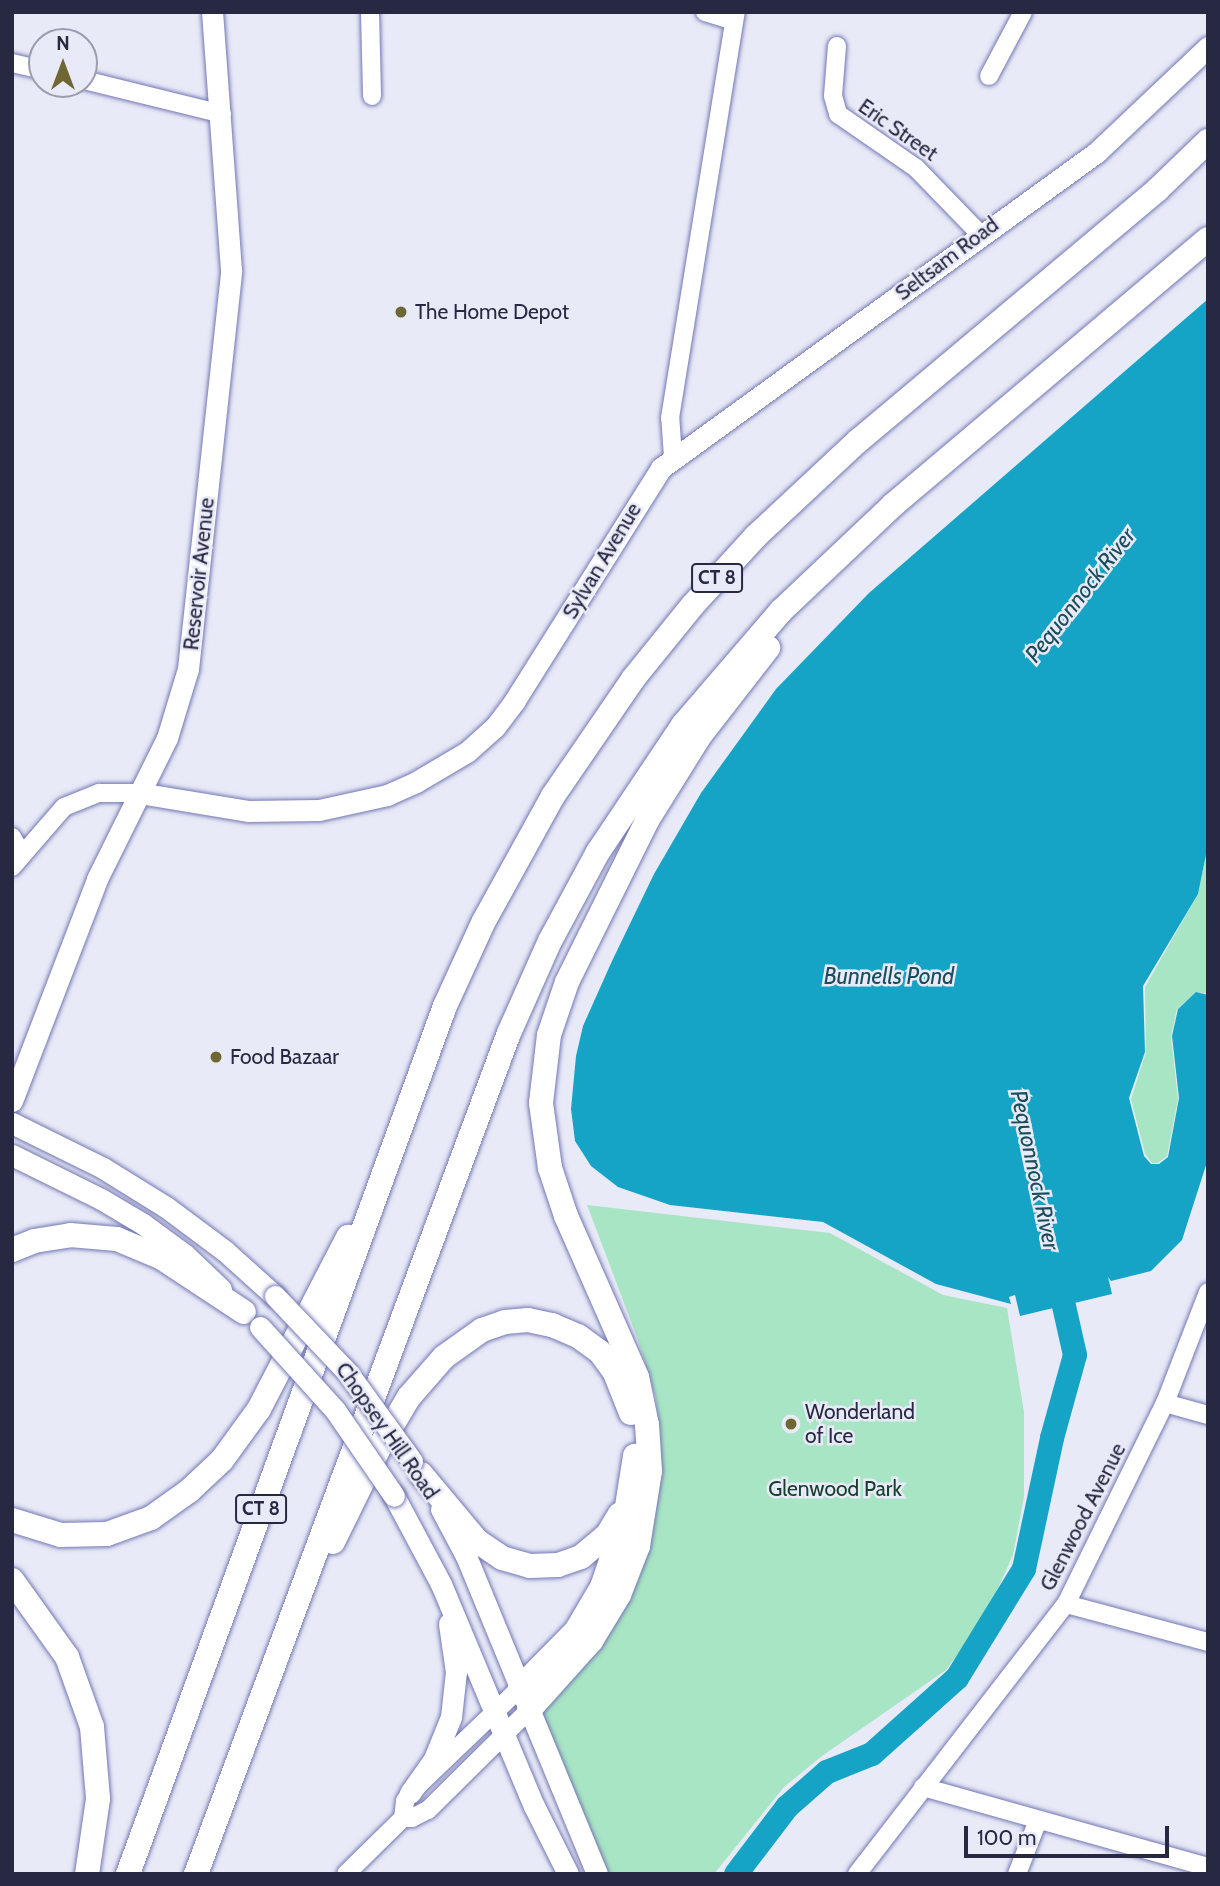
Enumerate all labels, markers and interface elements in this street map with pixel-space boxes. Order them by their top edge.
north arrow [28,28,98,98]
text: N [56,32,70,55]
street label: Eric Street [854,94,942,166]
street label: Seltsam Road [891,212,1003,306]
place label: The Home Depot [415,299,569,325]
marker: The Home Depot [393,304,409,320]
street label: Reservoir Avenue [178,497,220,651]
street label: Sylvan Avenue [558,499,646,623]
water label: Pequonnock River [1019,522,1141,668]
road number: CT 8 [691,562,743,594]
water label: Bunnells Pond [824,962,954,990]
place label: Food Bazaar [230,1044,339,1070]
marker: Food Bazaar [208,1049,224,1065]
water label: Pequonnock River [1005,1087,1065,1253]
street label: Chopsey Hill Road [330,1358,444,1504]
place label: Wonderland of Ice [805,1399,915,1449]
marker: Wonderland of Ice [783,1416,799,1432]
street label: Glenwood Avenue [1035,1439,1131,1595]
park label: Glenwood Park [768,1476,902,1502]
road number: CT 8 [235,1494,287,1525]
scale bar [968,1812,1173,1856]
text: 100 m [977,1825,1036,1850]

